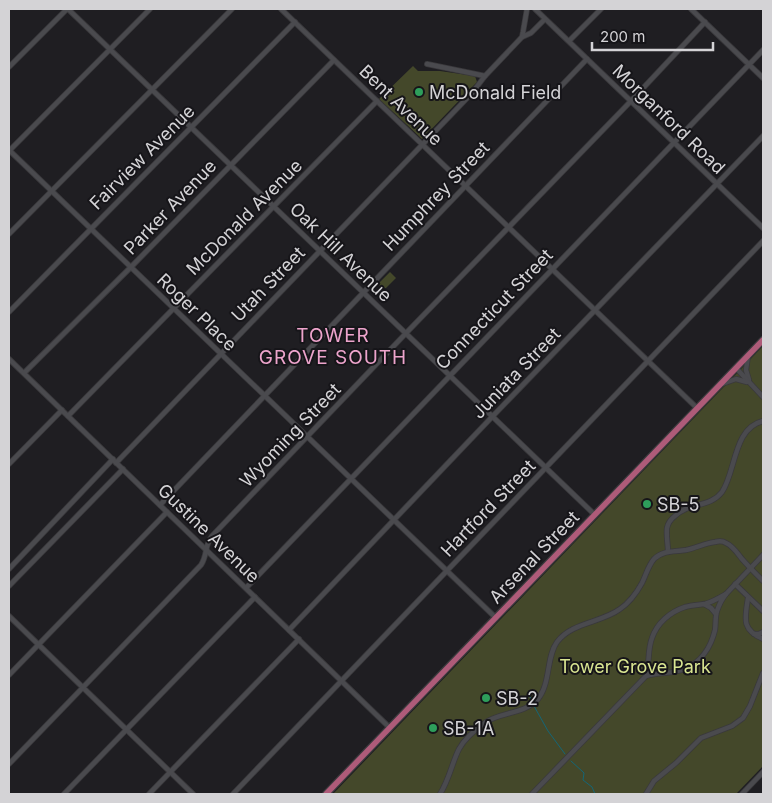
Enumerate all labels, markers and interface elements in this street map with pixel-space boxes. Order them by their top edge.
scale bar [592,20,713,52]
text: 200 m [600,27,645,46]
street label: Bent Avenue [355,60,447,150]
street label: Morganford Road [608,60,730,178]
place label: McDonald Field [429,82,561,103]
marker: McDonald Field [413,86,425,98]
street label: Fairview Avenue [85,100,199,214]
street label: Humphrey Street [378,137,494,255]
street label: Parker Avenue [119,155,221,259]
street label: McDonald Avenue [182,155,306,279]
street label: Oak Hill Avenue [286,198,396,306]
street label: Utah Street [227,242,309,326]
street label: Connecticut Street [431,244,557,373]
street label: Roger Place [153,269,241,355]
street label: Juniata Street [467,323,565,423]
district label: TOWER GROVE SOUTH [259,324,407,369]
street label: Wyoming Street [235,379,345,491]
street label: Hartford Street [437,455,539,561]
street label: Gustine Avenue [154,479,264,587]
place label: SB-5 [657,494,700,515]
marker: SB-5 [641,498,653,510]
street label: Arsenal Street [485,506,583,608]
park label: Tower Grove Park [559,656,711,677]
place label: SB-2 [496,688,538,709]
marker: SB-2 [480,692,492,704]
place label: SB-1A [443,718,494,739]
marker: SB-1A [427,722,439,734]

